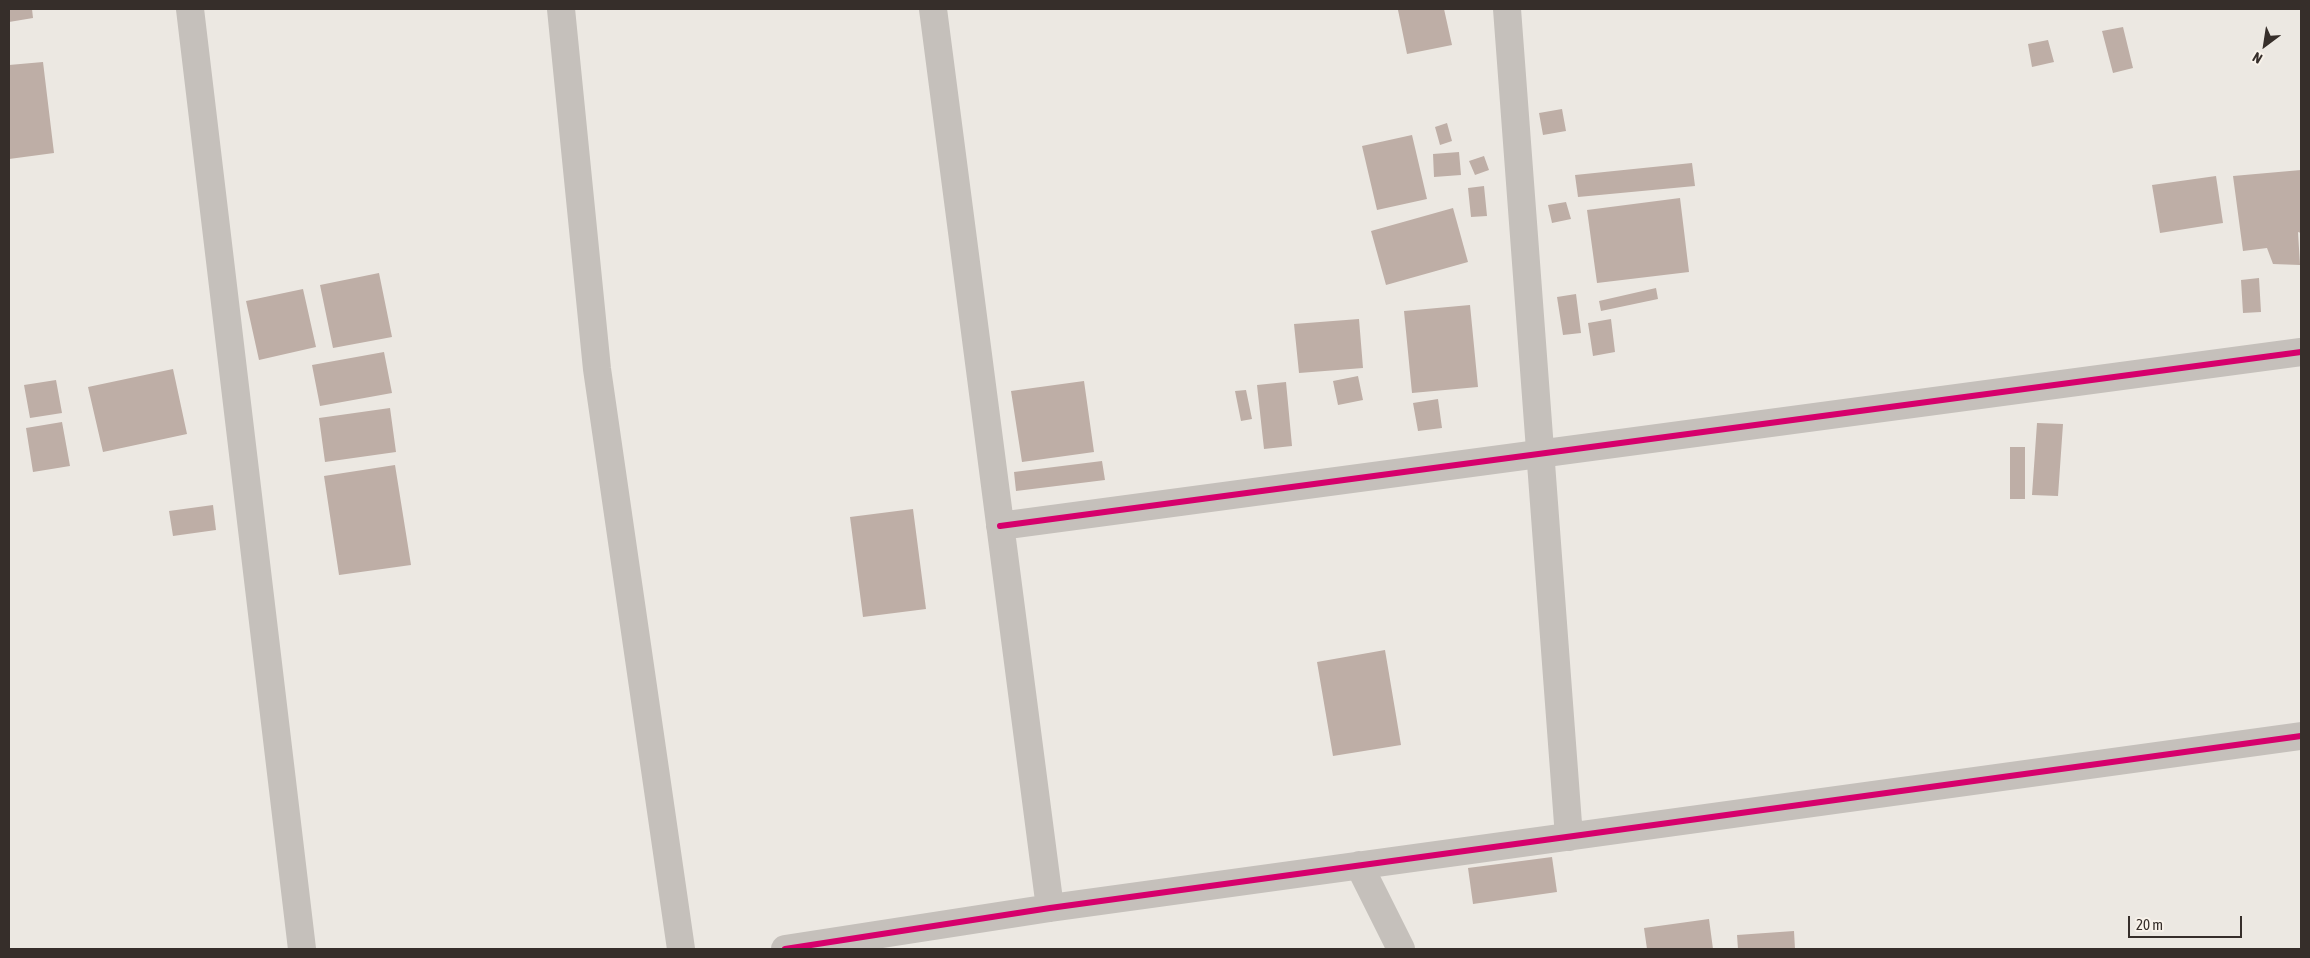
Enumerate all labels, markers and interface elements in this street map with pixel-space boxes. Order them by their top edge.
north arrow [2240,20,2290,70]
text: N [2250,49,2265,67]
scale bar [2130,906,2244,938]
text: 20 m [2136,916,2163,933]

